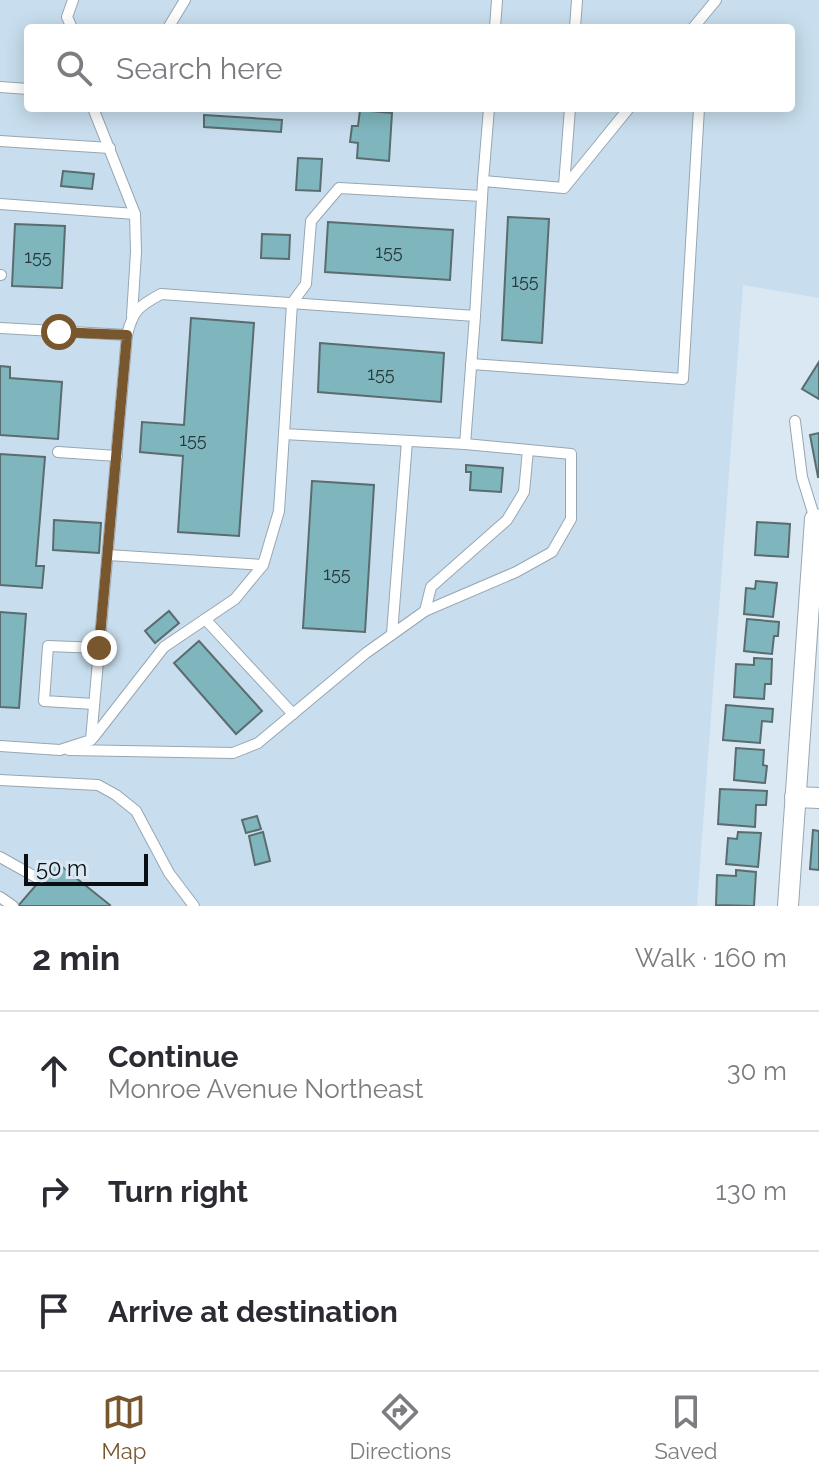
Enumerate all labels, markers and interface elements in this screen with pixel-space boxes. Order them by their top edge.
search box [24,24,795,112]
icon: search [52,46,96,90]
text: Search here [116,51,283,86]
house number: 155 [375,241,403,262]
house number: 155 [24,246,52,267]
house number: 155 [511,270,539,291]
route start [41,314,77,350]
house number: 155 [367,363,395,384]
house number: 155 [179,429,207,450]
house number: 155 [323,563,351,584]
route end [81,630,117,666]
scale bar [24,850,148,886]
text: 50 m [36,855,87,881]
text: 2 min [32,938,120,978]
text: Walk · 160 m [635,943,787,973]
text: Continue [108,1039,239,1074]
icon: ahead [32,1049,76,1093]
text: 30 m [727,1056,787,1086]
text: Monroe Avenue Northeast [108,1074,423,1104]
icon: right [32,1169,76,1213]
text: Turn right [108,1174,248,1209]
text: 130 m [716,1176,787,1206]
icon: arrive [32,1289,76,1333]
text: Arrive at destination [108,1294,398,1329]
tab: Map [102,1390,146,1464]
tab: Directions [350,1390,451,1464]
tab: Saved [654,1390,717,1464]

